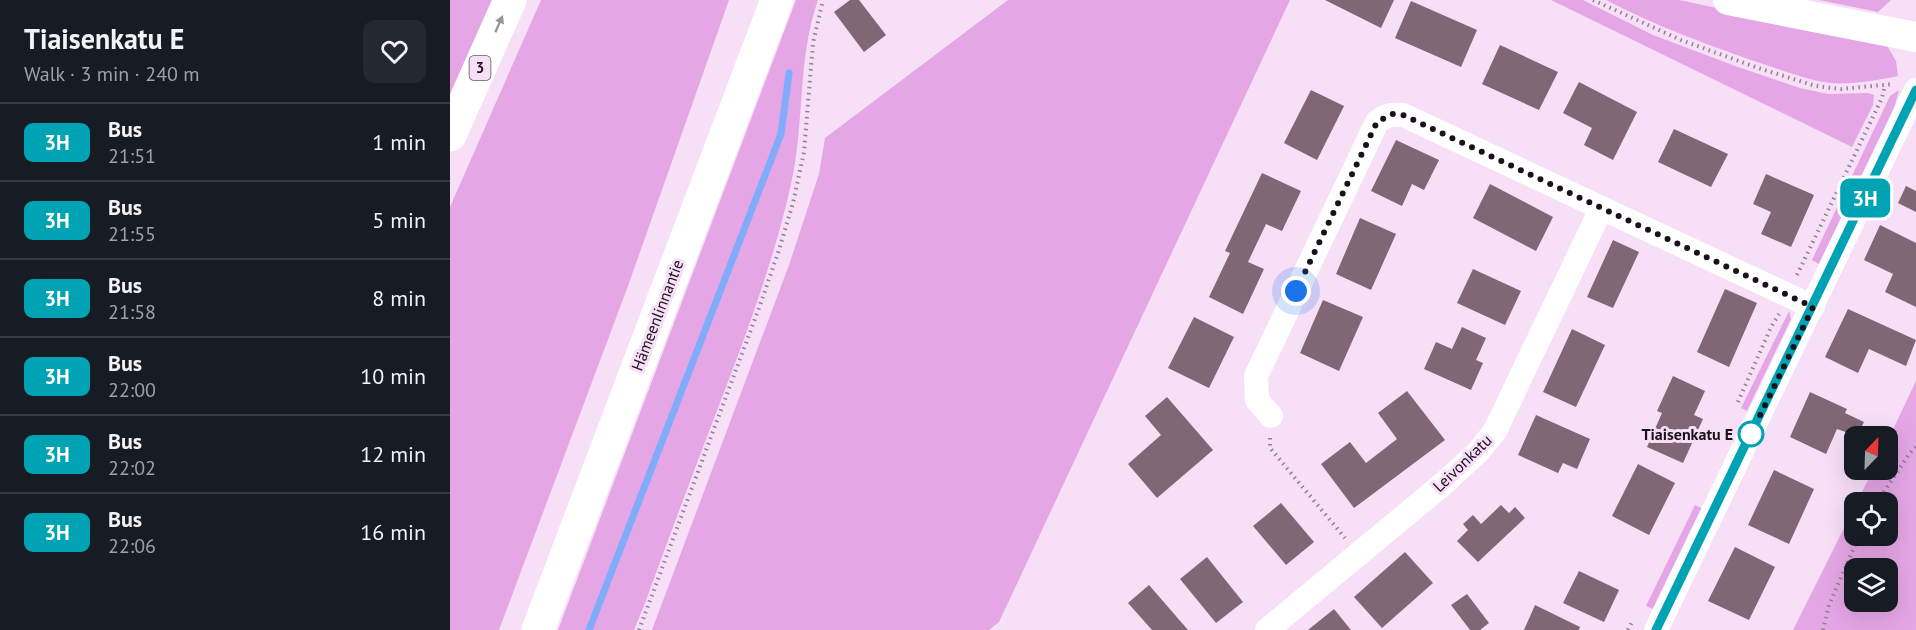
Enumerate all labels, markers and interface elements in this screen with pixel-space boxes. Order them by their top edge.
one-way arrow [495,16,504,33]
text: Tiaisenkatu E [24,20,184,57]
button: heart [363,20,426,83]
road number: 3 [470,56,490,80]
text: Walk · 3 min · 240 m [24,61,200,87]
text: Bus [108,115,142,143]
text: 1 min [372,128,426,156]
text: 3H [44,129,70,156]
text: 21:51 [108,143,156,169]
line badge: 3H [1838,178,1892,218]
text: 3H [1852,185,1878,212]
text: Bus [108,193,142,221]
text: 5 min [372,206,426,234]
text: 3H [44,207,70,234]
text: 21:55 [108,221,156,247]
street label: Hämeenlinnantie [627,257,687,373]
text: Bus [108,271,142,299]
your location [1281,276,1311,306]
text: 8 min [372,284,426,312]
text: 3H [44,285,70,312]
text: 21:58 [108,299,156,325]
text: Bus [108,349,142,377]
text: 10 min [360,362,426,390]
text: 3H [44,363,70,390]
text: 22:00 [108,377,156,403]
marker: Tiaisenkatu E [1738,421,1764,447]
place label: Tiaisenkatu E [1641,424,1733,444]
north arrow [1844,426,1898,480]
map controls [1844,426,1898,612]
text: Bus [108,427,142,455]
street label: Leivonkatu [1428,430,1496,496]
text: 12 min [360,440,426,468]
text: 3H [44,441,70,468]
text: 22:02 [108,455,156,481]
button: locate [1844,492,1898,546]
text: Bus [108,505,142,533]
text: 16 min [360,518,426,546]
text: 3H [44,519,70,546]
text: 22:06 [108,533,156,559]
button: layers [1844,558,1898,612]

